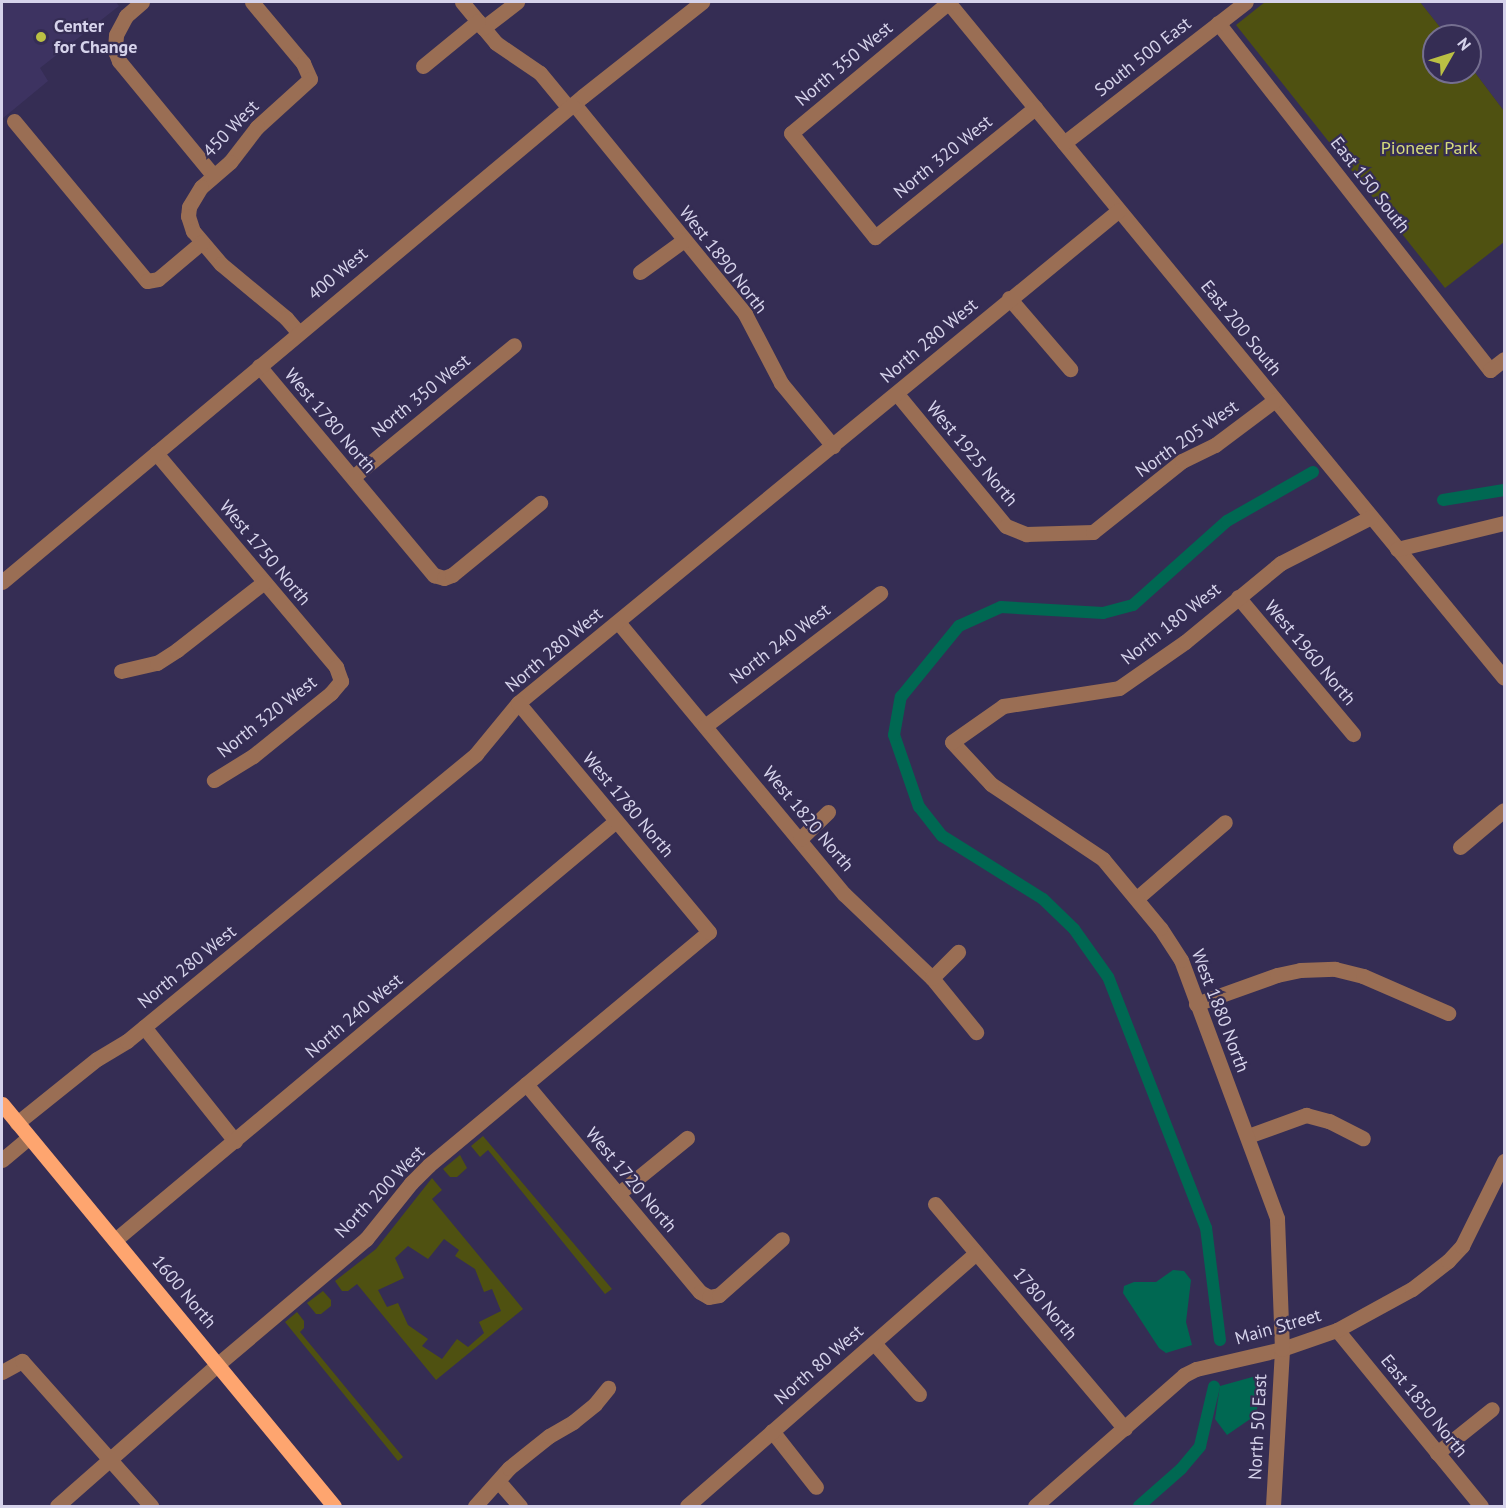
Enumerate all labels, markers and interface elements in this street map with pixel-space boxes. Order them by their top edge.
street label: South 500 East [1091,13,1195,101]
place label: Center for Change [54,16,138,58]
street label: North 350 West [791,17,897,111]
north arrow [1422,24,1482,84]
marker: Center for Change [32,28,50,46]
text: N [1453,34,1476,54]
street label: 450 West [198,96,264,162]
street label: North 320 West [889,111,997,203]
street label: East 150 South [1326,133,1414,237]
park label: Pioneer Park [1381,137,1477,159]
street label: West 1890 North [674,202,772,318]
street label: 400 West [304,243,372,305]
street label: East 200 South [1196,276,1286,380]
street label: North 280 West [876,294,982,388]
street label: North 350 West [367,350,475,442]
street label: West 1780 North [280,364,380,478]
street label: North 205 West [1131,396,1243,482]
street label: West 1925 North [922,397,1022,511]
street label: West 1750 North [215,496,315,610]
street label: North 180 West [1117,578,1225,670]
street label: West 1960 North [1260,596,1360,710]
street label: North 240 West [725,599,835,689]
street label: North 280 West [501,603,607,697]
street label: North 320 West [213,671,321,763]
street label: West 1780 North [578,748,678,862]
street label: West 1820 North [758,762,858,876]
street label: North 280 West [133,921,241,1013]
street label: West 1880 North [1187,946,1253,1076]
street label: North 240 West [301,969,407,1063]
street label: West 1720 North [581,1123,681,1237]
street label: North 200 West [330,1141,430,1243]
street label: 1600 North [147,1251,221,1333]
street label: 1780 North [1008,1263,1082,1345]
street label: Main Street [1232,1304,1324,1350]
street label: North 80 West [770,1321,868,1409]
street label: East 1850 North [1376,1350,1472,1462]
street label: North 50 East [1244,1374,1272,1480]

